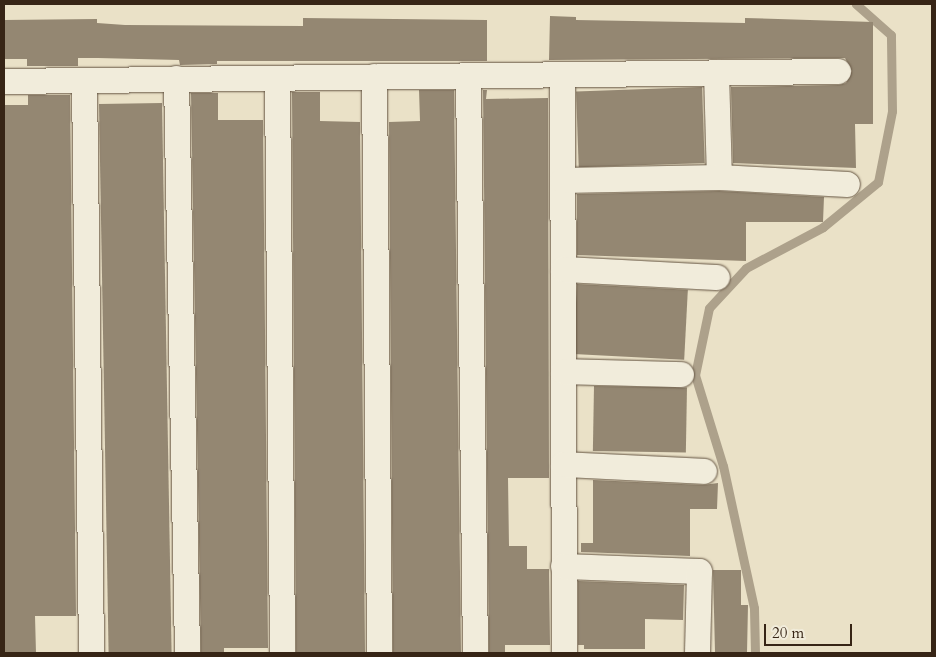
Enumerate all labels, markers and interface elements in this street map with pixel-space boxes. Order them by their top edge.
scale bar [766,614,854,646]
text: 20 m [772,623,804,643]

